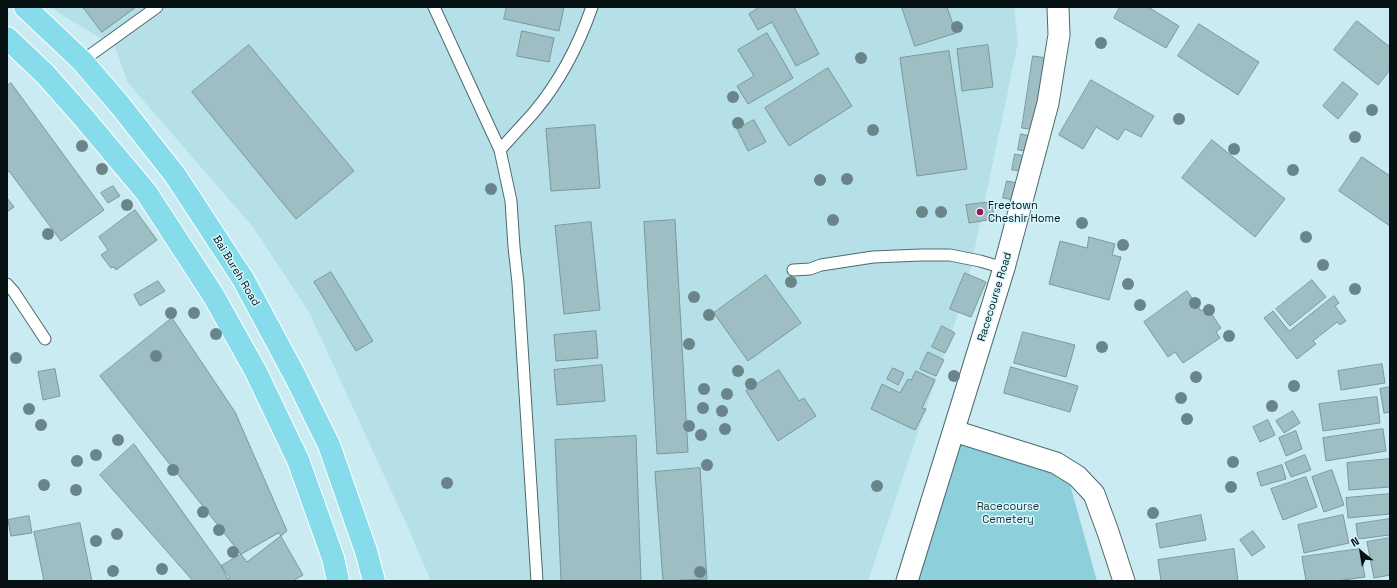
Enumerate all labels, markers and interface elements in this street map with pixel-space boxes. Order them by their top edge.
place label: Freetown Cheshir Home [988,199,1061,225]
marker: Freetown Cheshir Home [975,207,985,217]
street label: Bai Bureh Road [210,233,262,309]
street label: Racecourse Road [975,251,1015,343]
park label: Racecourse Cemetery [977,500,1039,526]
north arrow [1341,532,1381,572]
text: N [1348,534,1362,550]

